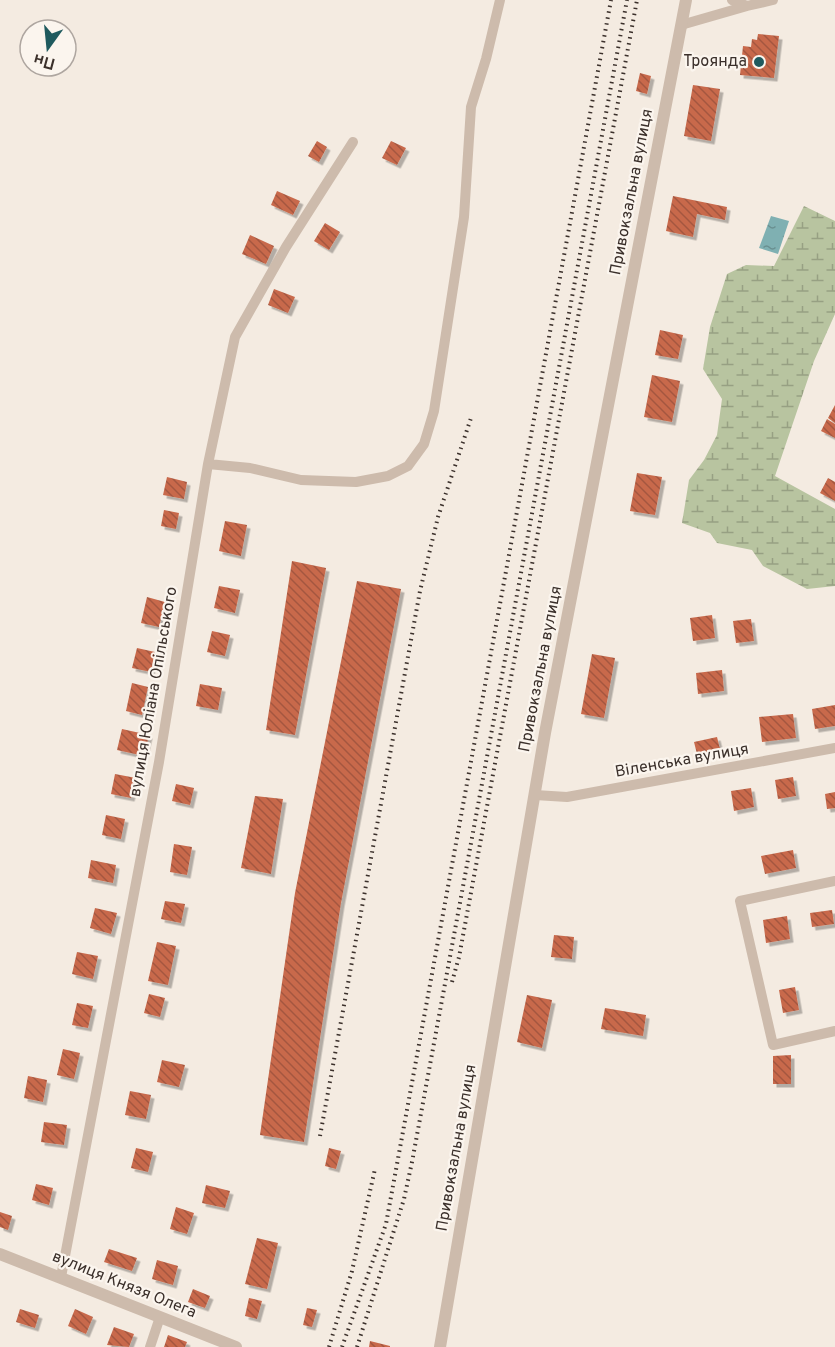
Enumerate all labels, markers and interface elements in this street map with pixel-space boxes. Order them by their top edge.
north arrow [18,18,78,78]
text: Пн [32,48,58,73]
place label: Троянда [683,52,747,72]
marker: Троянда [752,55,766,69]
street label: Привокзальна вулиця [606,107,658,277]
street label: Привокзальна вулиця [515,584,567,754]
street label: вулиця Юліана Опільського [126,585,182,799]
street label: Віленська вулиця [614,739,750,783]
street label: Привокзальна вулиця [432,1063,482,1233]
street label: вулиця Князя Олега [49,1247,199,1323]

